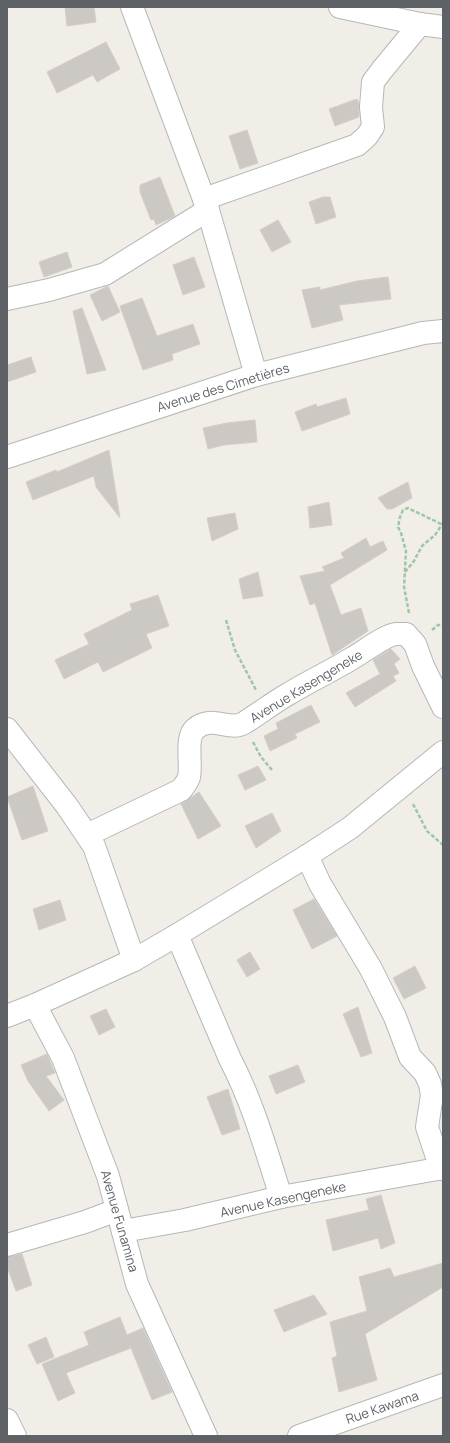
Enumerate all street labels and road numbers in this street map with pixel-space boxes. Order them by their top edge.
street label: Avenue des Cimetières [155,358,292,416]
street label: Avenue Kasengeneke [246,645,366,727]
street label: Avenue Funamina [97,1168,143,1274]
street label: Avenue Kasengeneke [218,1177,348,1221]
street label: Rue Kawama [343,1386,421,1428]

